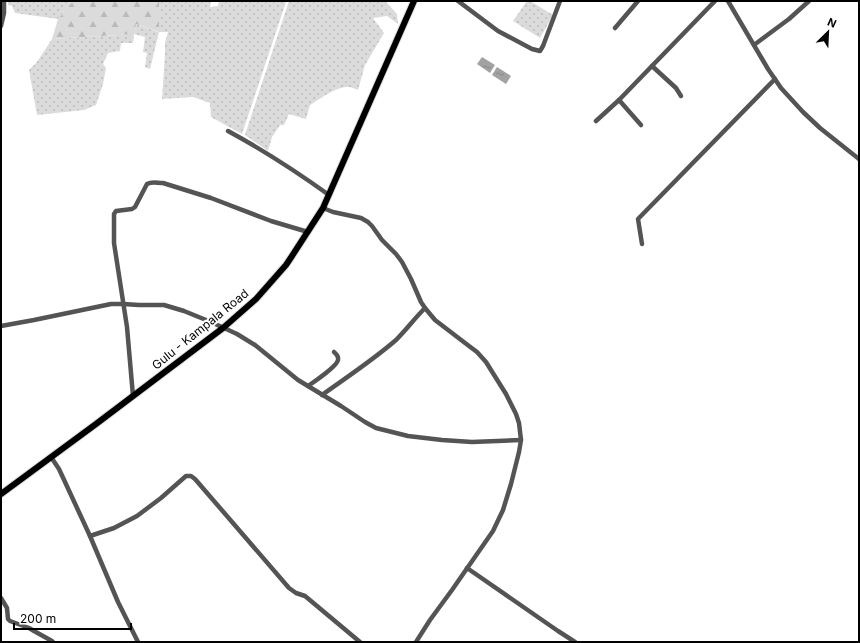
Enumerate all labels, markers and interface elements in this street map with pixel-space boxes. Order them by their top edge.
north arrow [808,12,848,52]
text: N [825,15,839,31]
street label: Gulu - Kampala Road [149,285,251,373]
scale bar [14,605,131,631]
text: 200 m [20,611,56,626]

